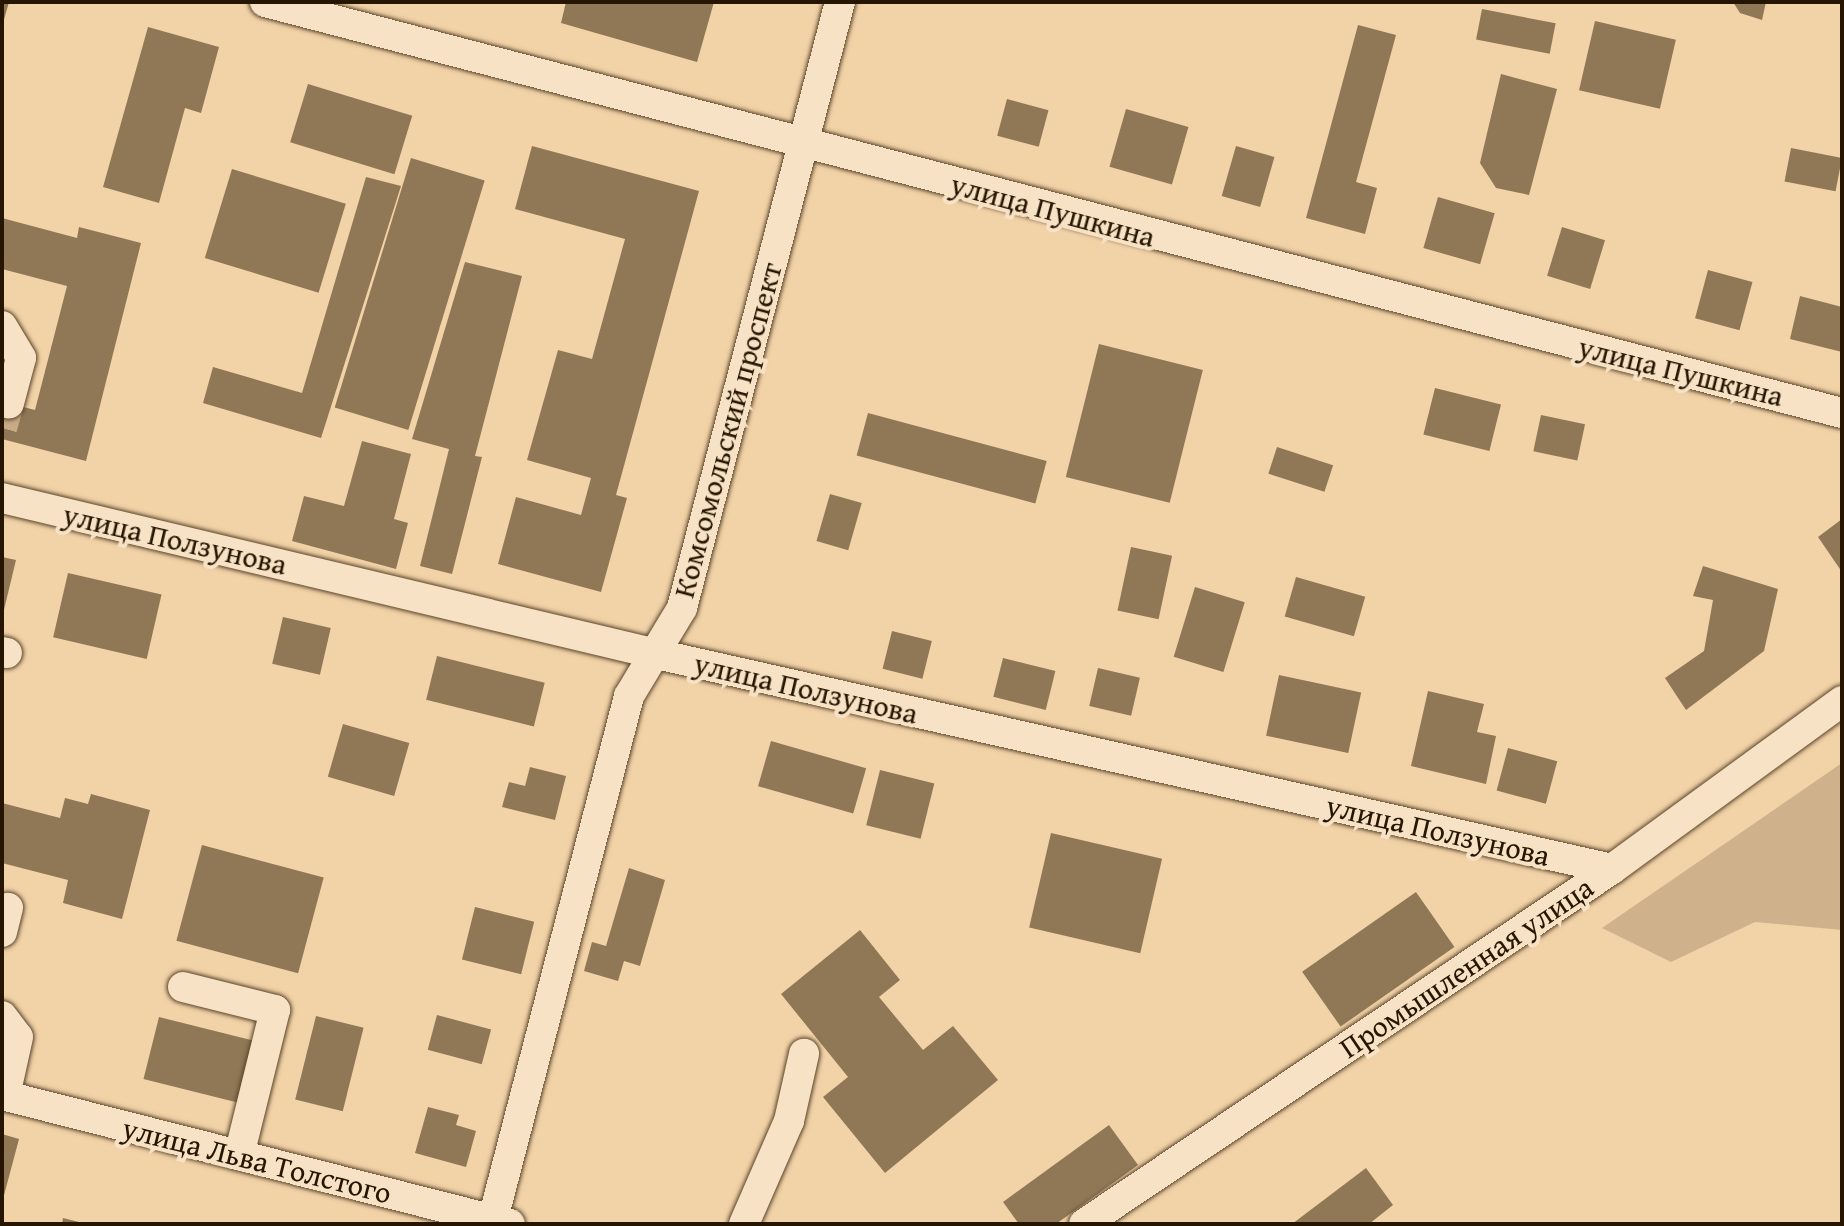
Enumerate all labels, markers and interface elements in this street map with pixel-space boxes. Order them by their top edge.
street label: улица Пушкина [947,165,1159,255]
street label: Комсомольский проспект [665,259,789,601]
street label: улица Пушкина [1575,328,1787,414]
street label: улица Ползунова [60,496,290,582]
street label: улица Ползунова [691,645,921,731]
street label: улица Ползунова [1323,787,1553,873]
street label: Промышленная улица [1332,869,1600,1065]
street label: улица Льва Толстого [119,1109,395,1211]

